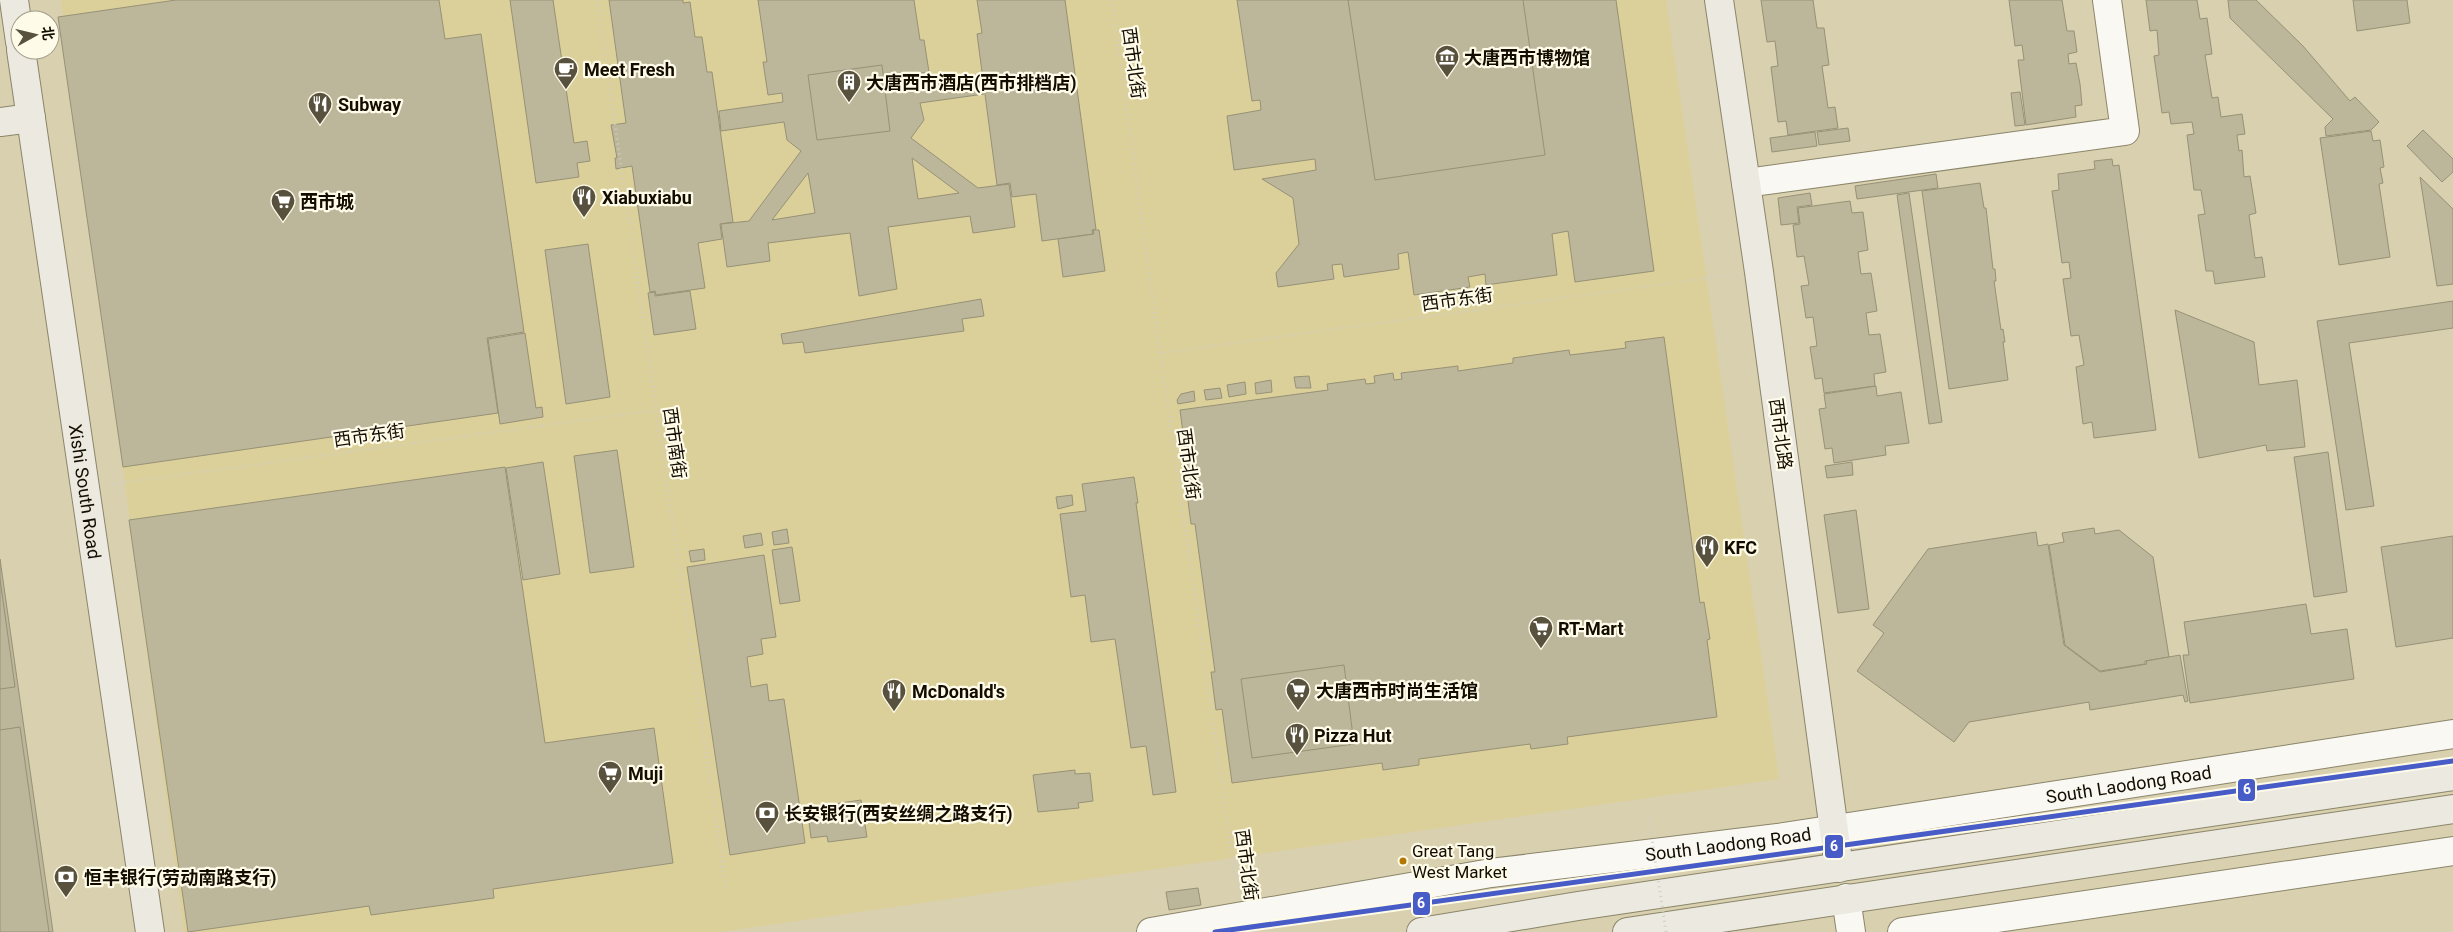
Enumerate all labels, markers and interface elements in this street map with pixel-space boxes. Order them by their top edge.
north arrow [10,10,60,60]
text: 北 [39,25,57,41]
street label: 西市北街 [1119,26,1149,100]
museum icon: 大唐西市博物馆 [1434,44,1460,78]
place label: 大唐西市博物馆 [1464,47,1590,68]
cafe icon: Meet Fresh [553,56,579,90]
place label: Meet Fresh [584,59,675,80]
building icon: 大唐西市酒店(西市排档店) [836,69,862,103]
place label: 大唐西市酒店(西市排档店) [866,72,1077,94]
restaurant icon: Subway [307,91,333,125]
place label: Subway [338,94,402,115]
restaurant icon: Xiabuxiabu [571,184,597,218]
place label: Xiabuxiabu [602,187,692,208]
supermarket icon: 西市城 [270,188,296,222]
place label: 西市城 [300,191,354,212]
street label: 西市东街 [1420,284,1494,314]
street label: 西市北路 [1766,397,1796,471]
street label: 西市南街 [660,406,690,480]
street label: 西市东街 [332,420,406,450]
street label: Xishi South Road [65,422,106,560]
street label: 西市北街 [1174,427,1204,501]
restaurant icon: KFC [1694,534,1720,568]
place label: KFC [1724,537,1757,558]
supermarket icon: RT-Mart [1528,615,1554,649]
place label: RT-Mart [1558,618,1624,639]
supermarket icon: 大唐西市时尚生活馆 [1285,677,1311,711]
restaurant icon: McDonald's [881,678,907,712]
place label: 大唐西市时尚生活馆 [1316,680,1478,701]
place label: McDonald's [912,681,1005,702]
restaurant icon: Pizza Hut [1284,722,1310,756]
place label: Pizza Hut [1314,725,1392,746]
supermarket icon: Muji [597,760,623,794]
street label: South Laodong Road [2044,761,2213,807]
place label: Muji [628,763,663,784]
line badge: 6 [2237,778,2256,802]
text: 6 [2243,781,2251,797]
bank icon: 长安银行(西安丝绸之路支行) [754,800,780,834]
place label: 长安银行(西安丝绸之路支行) [784,803,1013,825]
street label: South Laodong Road [1644,823,1813,865]
street label: 西市北街 [1232,828,1262,902]
line badge: 6 [1824,834,1844,859]
text: 6 [1830,838,1838,854]
place label: Great Tang West Market [1412,841,1507,882]
marker: Great Tang West Market [1398,856,1408,866]
bank icon: 恒丰银行(劳动南路支行) [53,864,79,898]
place label: 恒丰银行(劳动南路支行) [84,867,277,889]
line badge: 6 [1412,891,1431,916]
text: 6 [1417,895,1425,911]

